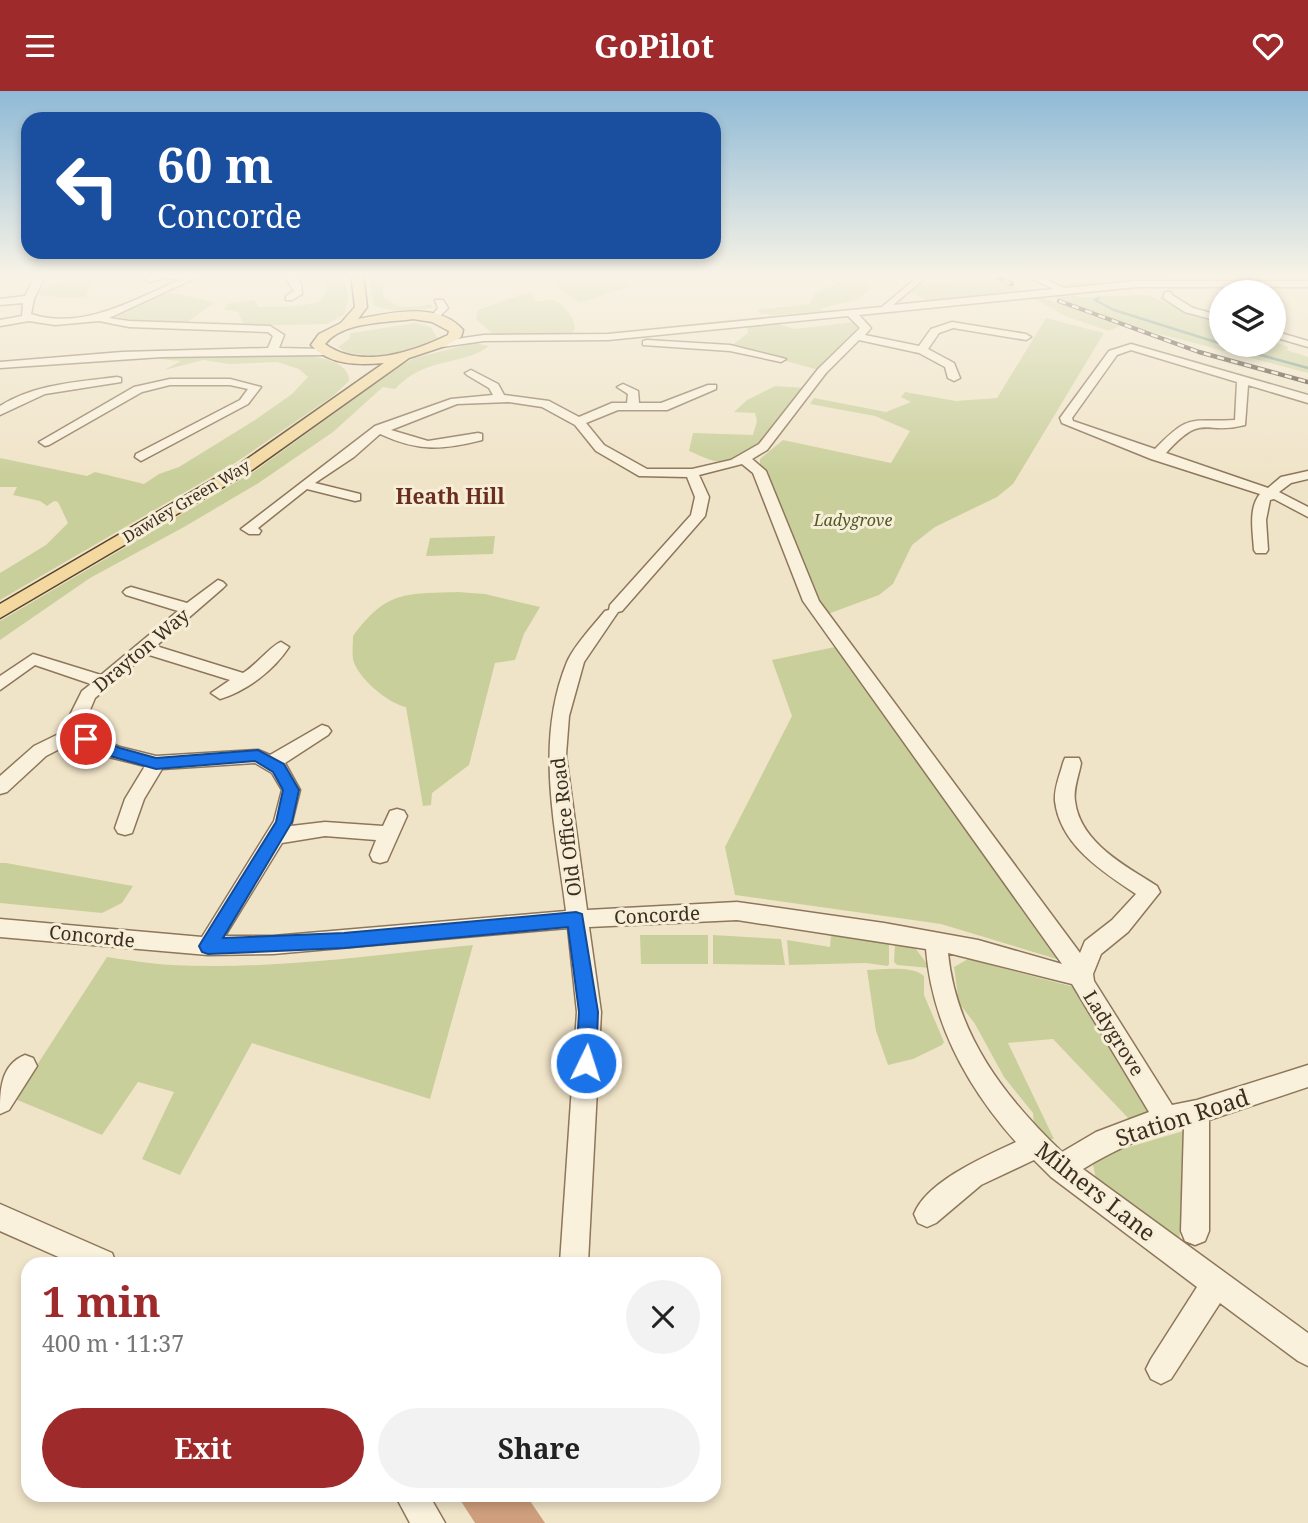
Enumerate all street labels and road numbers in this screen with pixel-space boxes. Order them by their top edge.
street label: Dawley Green Way [118,454,255,548]
street label: Drayton Way [87,602,195,698]
street label: Old Office Road [545,756,587,898]
street label: Concorde [613,900,701,930]
street label: Concorde [48,919,136,953]
street label: Ladygrove [1077,985,1151,1081]
street label: Station Road [1111,1080,1253,1154]
street label: Milners Lane [1029,1134,1163,1248]

